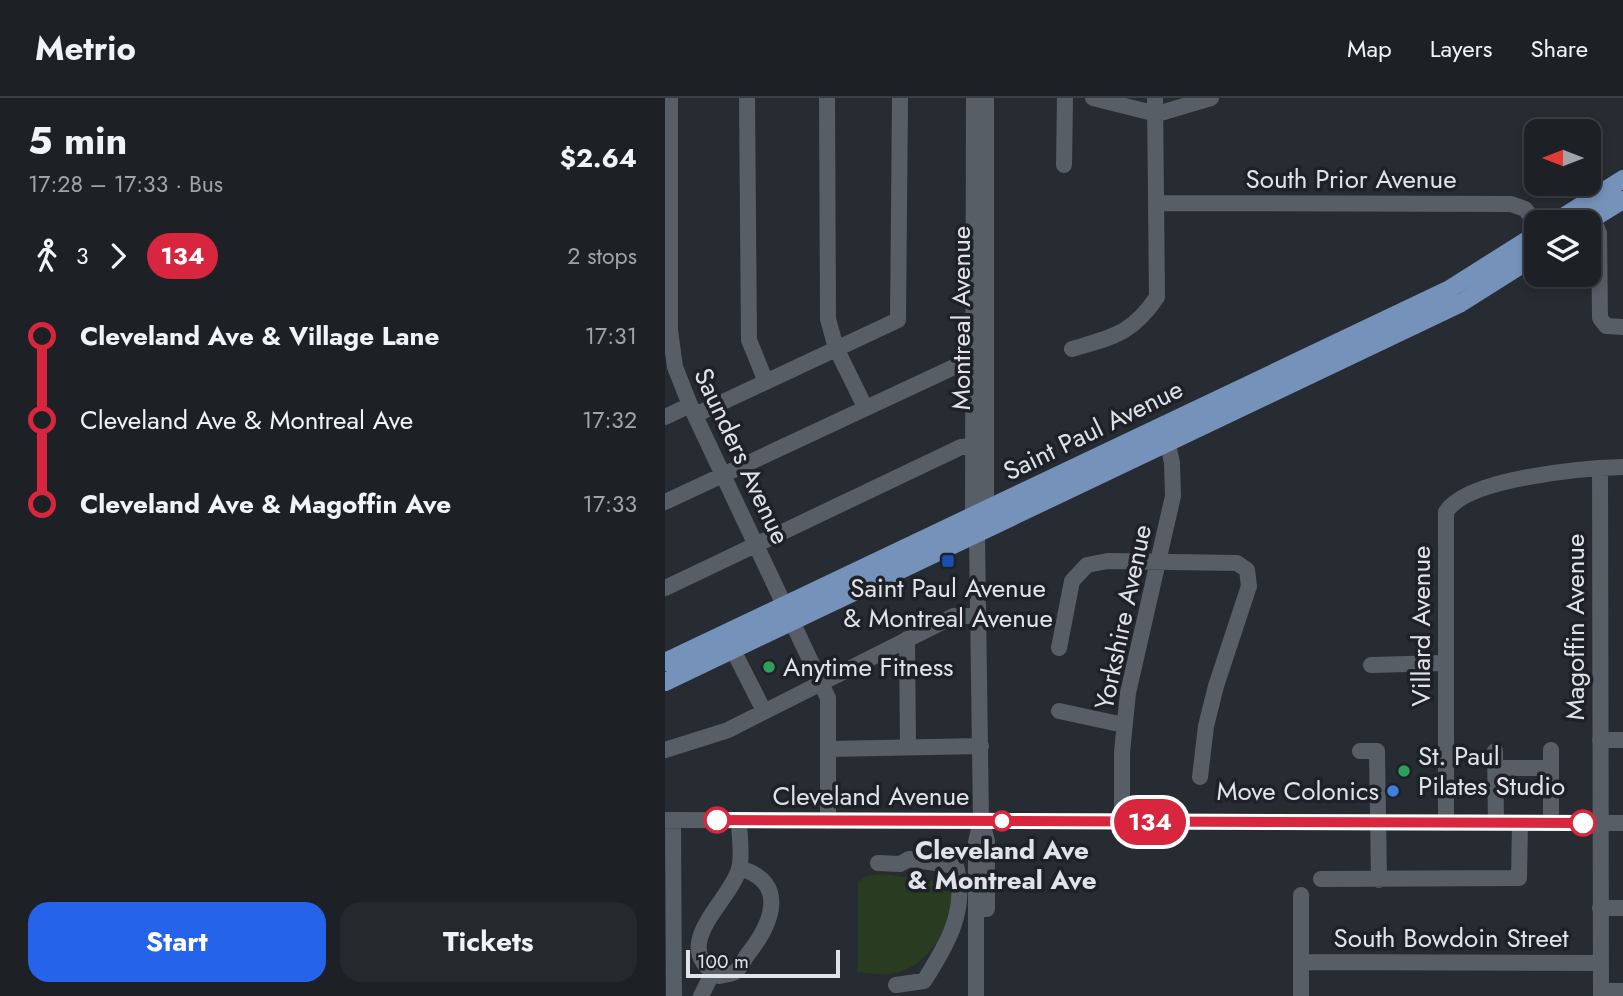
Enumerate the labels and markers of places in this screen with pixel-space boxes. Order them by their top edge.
marker: Saint Paul Avenue & Montreal Avenue [940,553,956,569]
place label: Saint Paul Avenue & Montreal Avenue [843,569,1053,637]
place label: Anytime Fitness [783,648,954,686]
marker: Anytime Fitness [761,659,777,675]
place label: St. Paul Pilates Studio [1418,737,1565,805]
marker: St. Paul Pilates Studio [1396,763,1412,779]
place label: Move Colonics [1216,772,1379,810]
marker: Move Colonics [1385,783,1401,799]
unlabelled marker [704,807,730,833]
unlabelled marker [1570,810,1596,836]
marker: Cleveland Ave & Montreal Ave [992,811,1012,831]
place label: Cleveland Ave & Montreal Ave [907,831,1097,899]

